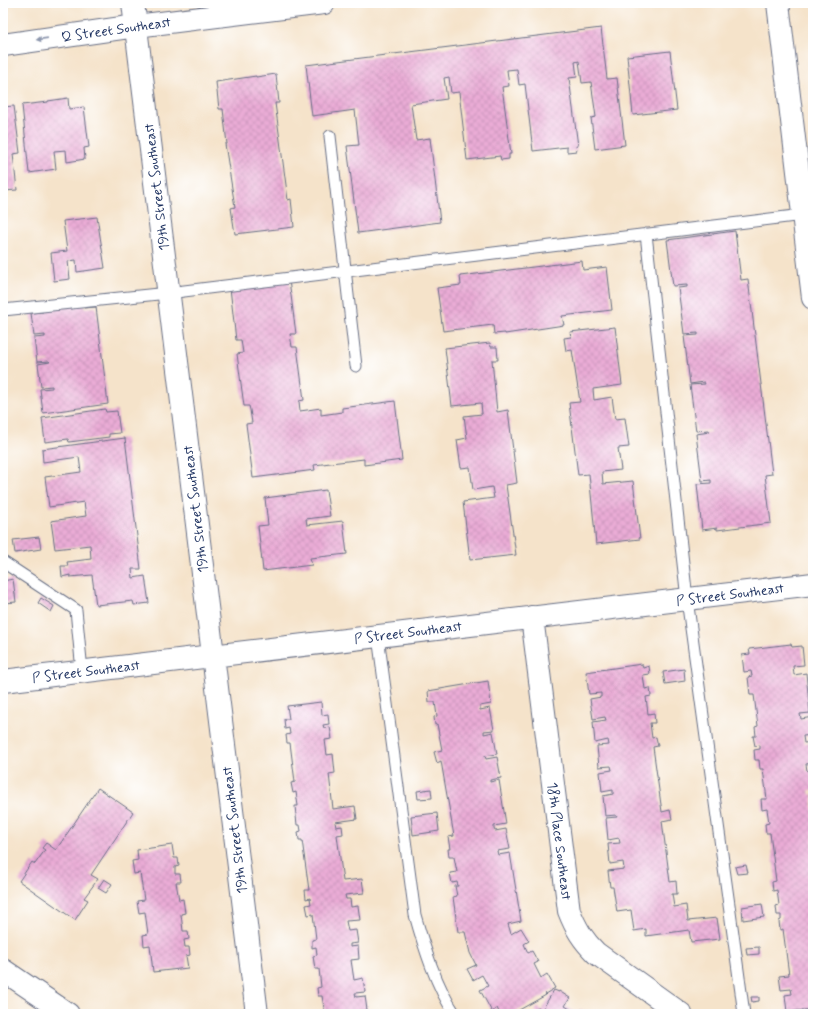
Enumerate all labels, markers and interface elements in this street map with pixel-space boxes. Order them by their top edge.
street label: Q Street Southeast [60,13,172,47]
one-way arrow [36,36,48,42]
street label: 19th Street Southeast [140,122,174,252]
street label: 19th Street Southeast [179,444,213,574]
street label: P Street Southeast [675,579,785,611]
street label: P Street Southeast [353,617,463,649]
street label: P Street Southeast [31,656,141,688]
street label: 19th Street Southeast [218,765,252,895]
street label: 18th Place Southeast [543,781,575,901]

